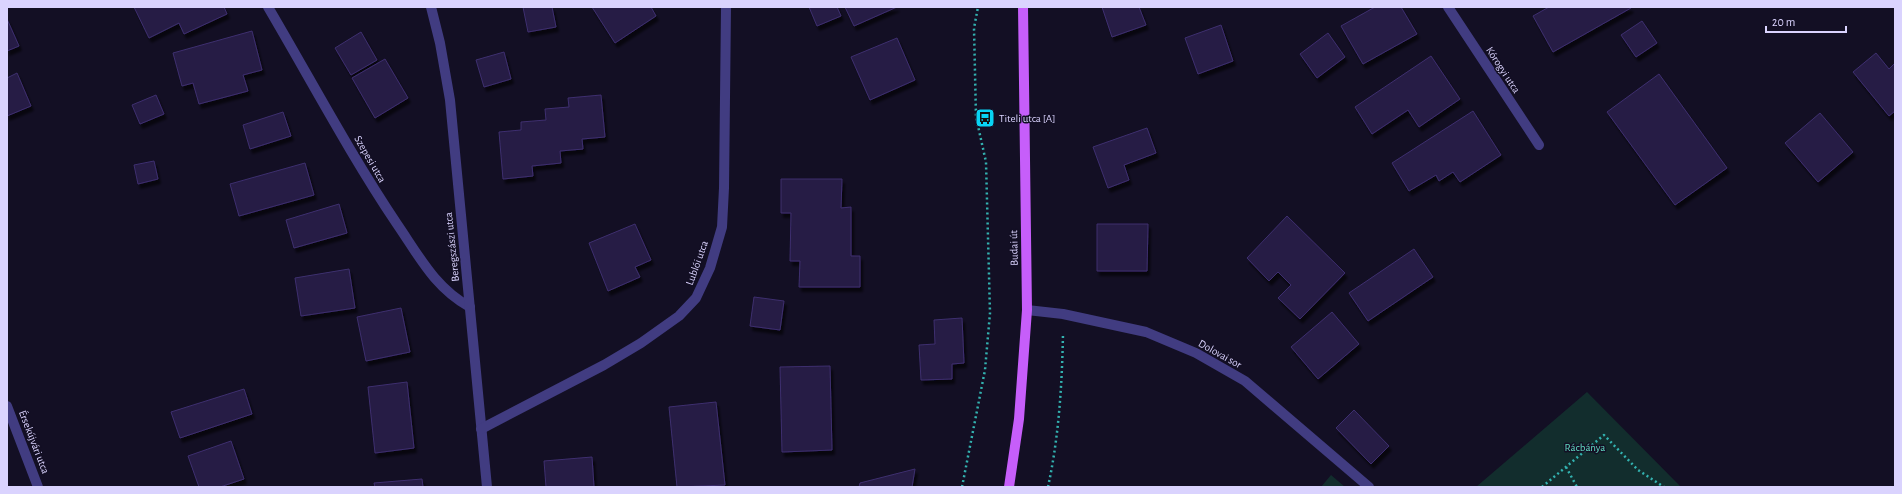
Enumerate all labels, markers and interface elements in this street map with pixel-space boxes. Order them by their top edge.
scale bar [1766,8,1846,34]
text: 20 m [1772,16,1795,28]
street label: Kórogyi utca [1484,45,1522,95]
bus stop icon: Titeli utca [A] [974,107,996,129]
place label: Titeli utca [A] [999,113,1055,124]
street label: Szepesi utca [352,134,388,184]
street label: Beregszászi utca [443,212,461,282]
street label: Budai út [1008,229,1020,266]
street label: Lublói utca [684,239,710,287]
street label: Dolovai sor [1197,338,1244,371]
street label: Érsekújvári utca [17,408,52,475]
park label: Rácbánya [1565,442,1605,453]

